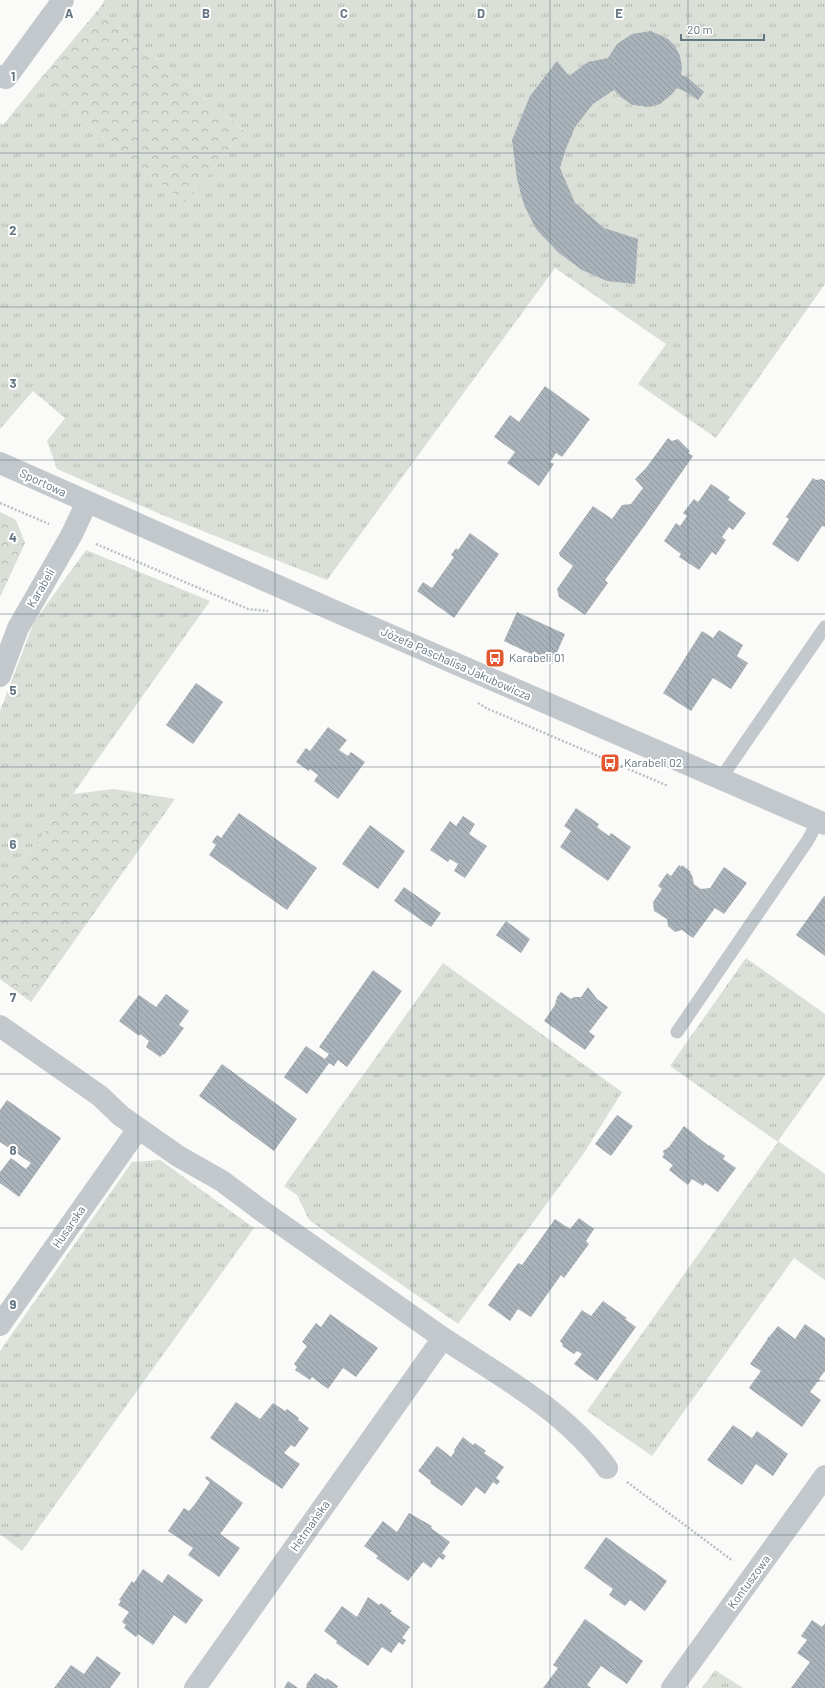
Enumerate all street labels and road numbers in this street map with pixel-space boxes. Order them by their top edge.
street label: Sportowa [18,465,69,499]
street label: Karabeli [23,566,57,609]
street label: Józefa Paschalisa Jakubowicza [379,623,534,703]
street label: Husarska [49,1203,88,1250]
street label: Hetmańska [287,1497,332,1554]
street label: Kontuszowa [724,1552,772,1611]

